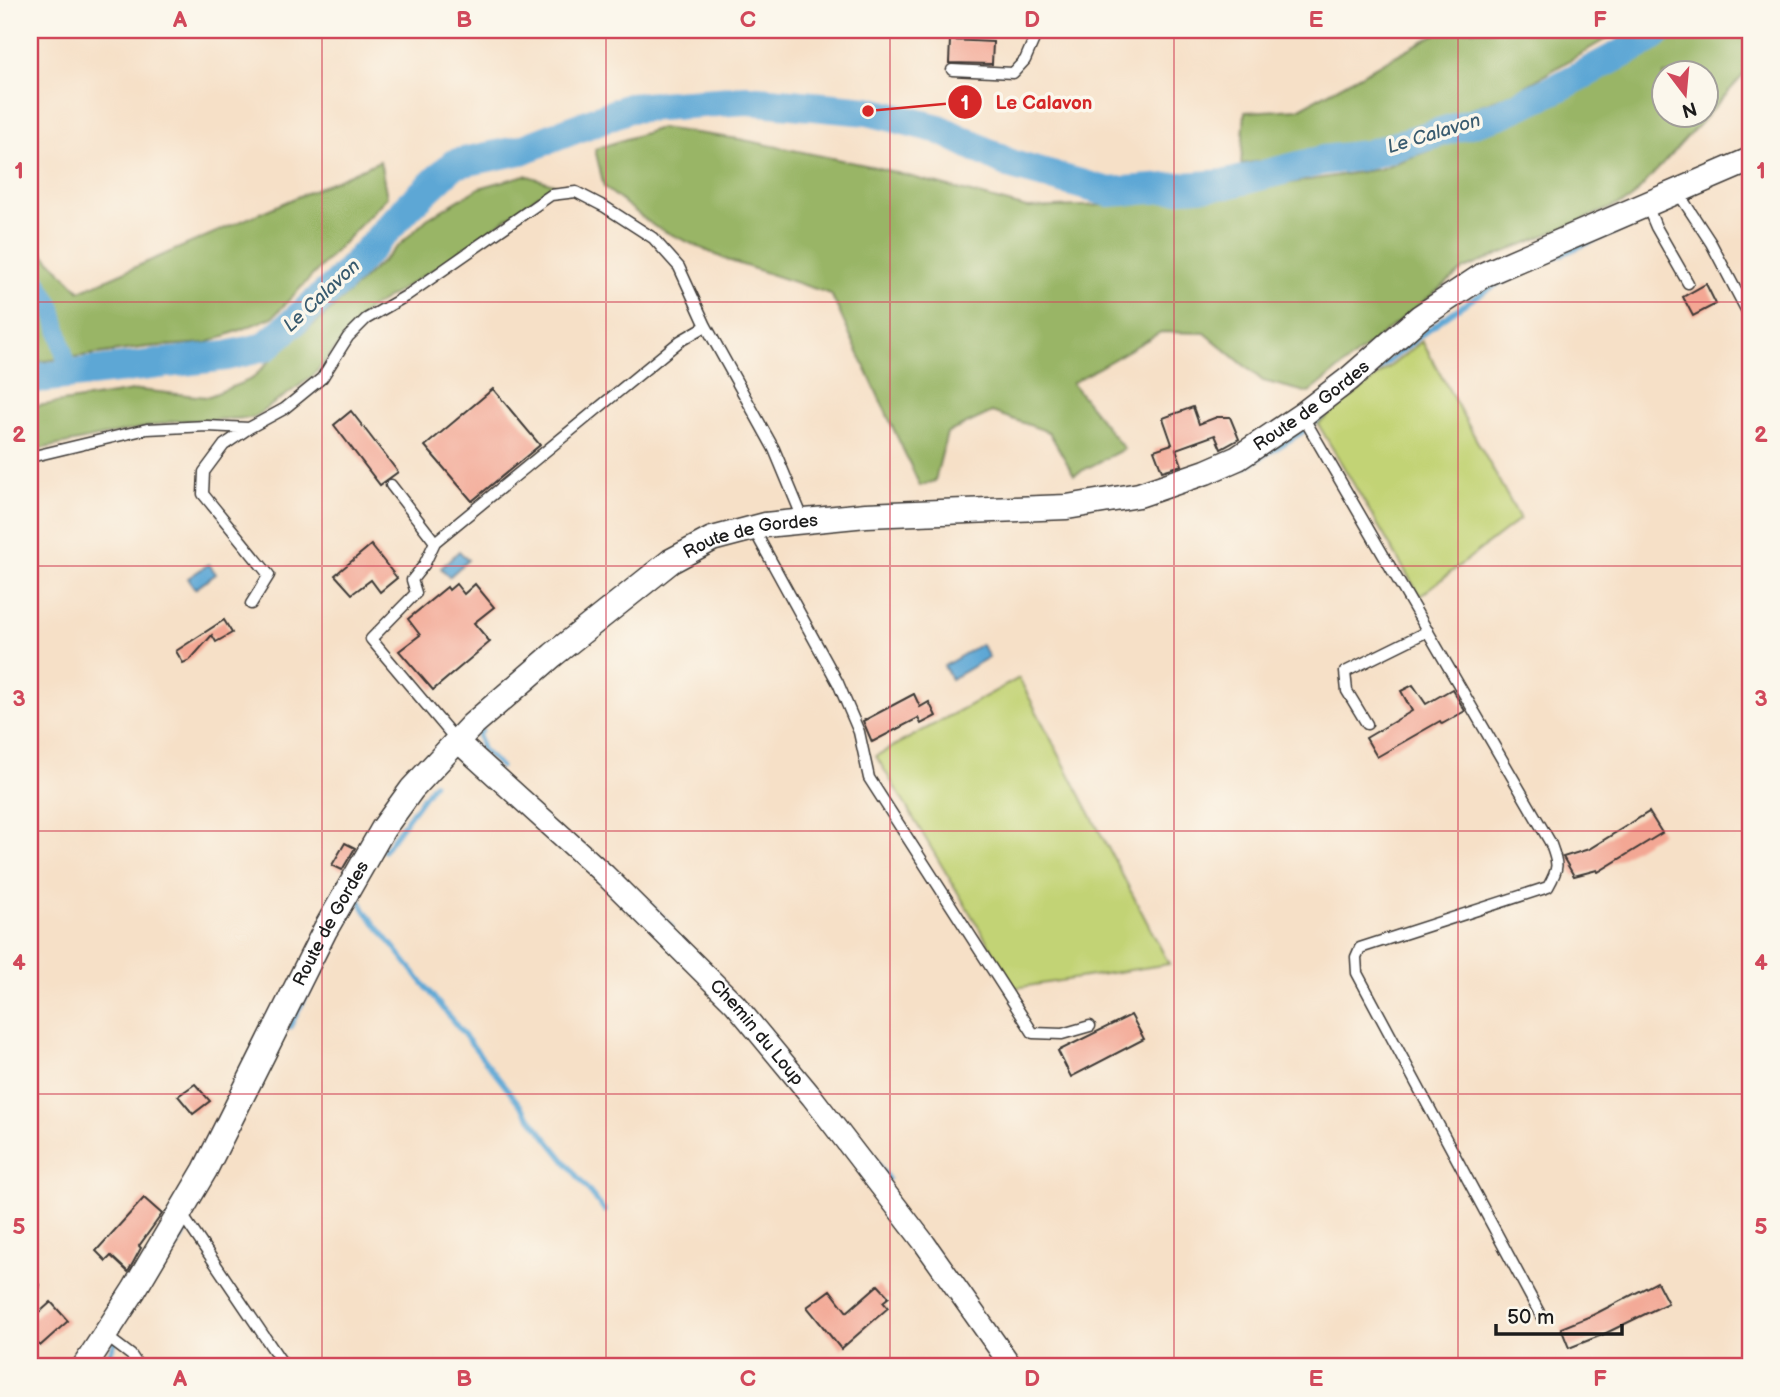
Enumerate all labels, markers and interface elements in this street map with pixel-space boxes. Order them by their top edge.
text: A [172,6,188,34]
text: B [456,6,472,34]
text: C [740,6,756,34]
text: D [1024,6,1040,34]
text: E [1309,6,1324,34]
text: F [1593,6,1607,34]
north arrow [1650,60,1720,130]
callout: Le Calavon [947,82,1107,122]
text: 1 [961,91,969,116]
text: Le Calavon [996,92,1092,115]
text: N [1679,96,1699,122]
water label: Le Calavon [1385,109,1483,159]
text: 1 [14,157,24,185]
text: 1 [1756,157,1766,185]
water label: Le Calavon [279,255,365,337]
street label: Route de Gordes [1249,356,1374,455]
text: 2 [12,421,26,449]
text: 2 [1754,421,1768,449]
street label: Route de Gordes [680,509,819,563]
text: 3 [12,685,26,713]
text: 3 [1754,685,1768,713]
street label: Route de Gordes [288,857,373,989]
text: 4 [12,949,26,977]
text: 4 [1754,949,1768,977]
street label: Chemin du Loup [706,975,808,1090]
text: 5 [12,1213,26,1241]
text: 5 [1754,1213,1768,1241]
scale bar [1496,1292,1622,1336]
text: 50 m [1507,1305,1554,1330]
text: A [172,1365,188,1393]
text: B [456,1365,472,1393]
text: C [740,1365,756,1393]
text: D [1024,1365,1040,1393]
text: E [1309,1365,1324,1393]
text: F [1593,1365,1607,1393]

